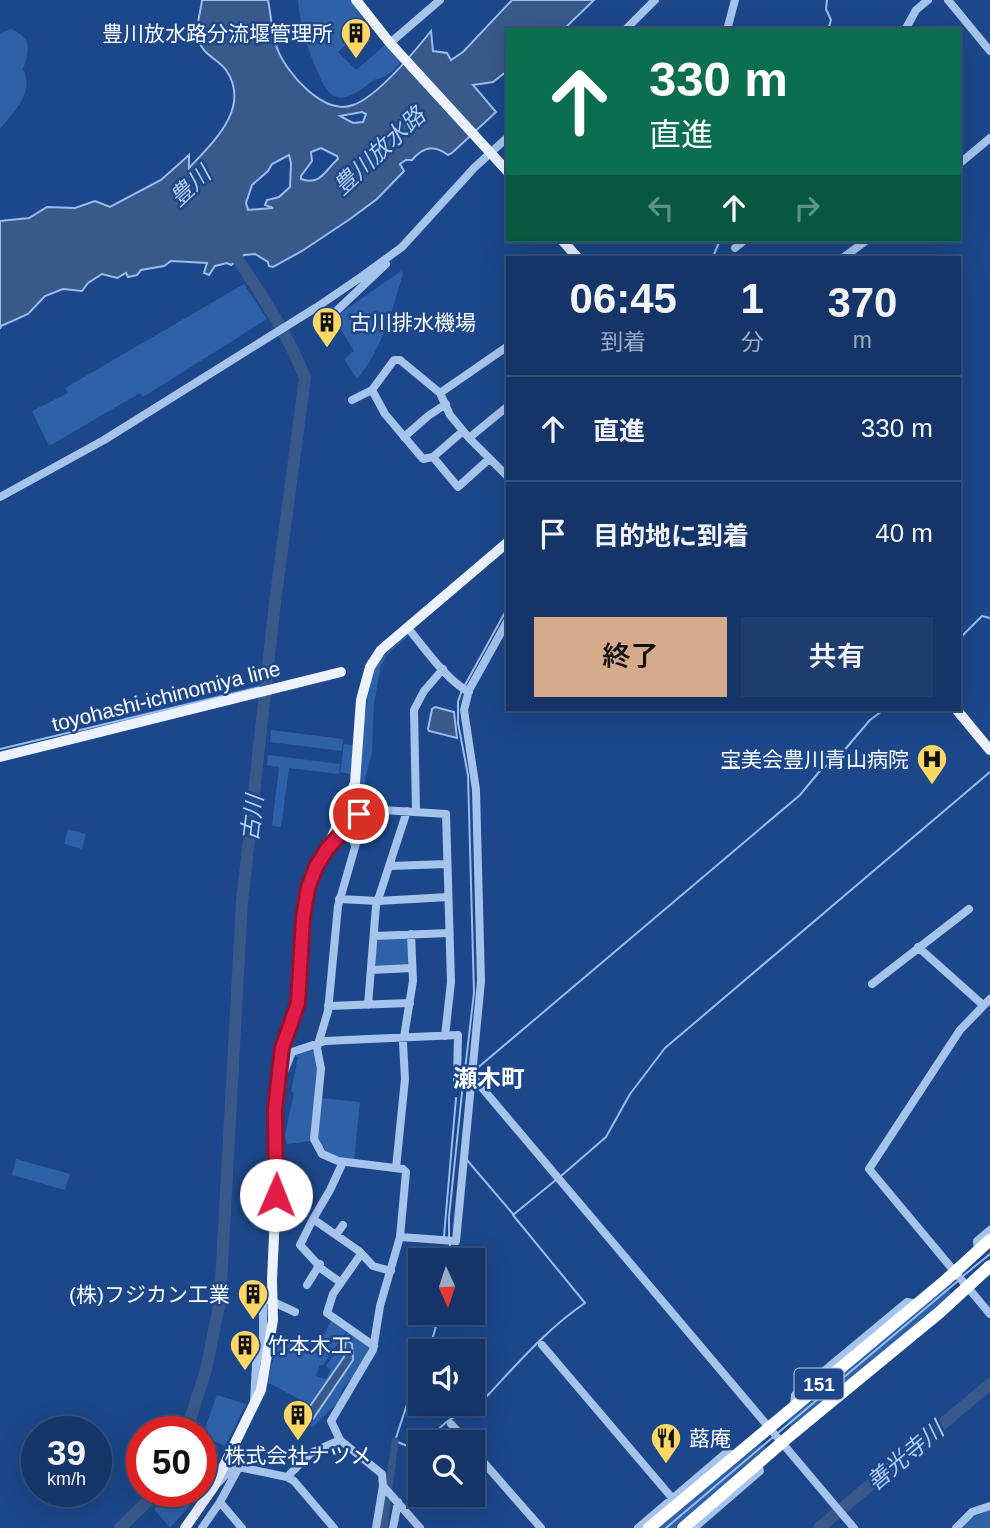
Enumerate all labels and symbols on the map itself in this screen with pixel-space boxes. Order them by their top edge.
building icon: 豊川放水路分流堰管理所 [339,16,373,60]
place label: 豊川放水路分流堰管理所 [102,22,333,45]
water label: 豊川放水路 [328,101,431,200]
water label: 豊川 [164,159,218,211]
building icon: 古川排水機場 [310,305,344,349]
place label: 古川排水機場 [350,311,476,334]
street label: toyohashi-ichinomiya line [49,656,283,736]
hospital icon: 宝美会豊川青山病院 [915,742,949,786]
place label: 宝美会豊川青山病院 [720,748,909,771]
pin [329,784,389,844]
water label: 古川 [236,791,268,842]
district label: 瀬木町 [453,1065,525,1092]
position arrow [239,1158,313,1232]
north arrow [408,1248,485,1325]
building icon: (株)フジカン工業 [236,1277,270,1321]
place label: (株)フジカン工業 [69,1283,230,1306]
building icon: 竹本木工 [228,1328,262,1372]
place label: 竹本木工 [268,1334,352,1357]
road number: 151 [794,1368,844,1400]
building icon: 株式会社ナツメ [281,1398,315,1442]
water label: 善光寺川 [861,1415,951,1496]
speed limit sign: 50 [126,1416,217,1507]
restaurant icon: 蕗庵 [649,1421,683,1465]
place label: 蕗庵 [689,1427,731,1450]
place label: 株式会社ナツメ [225,1444,372,1467]

